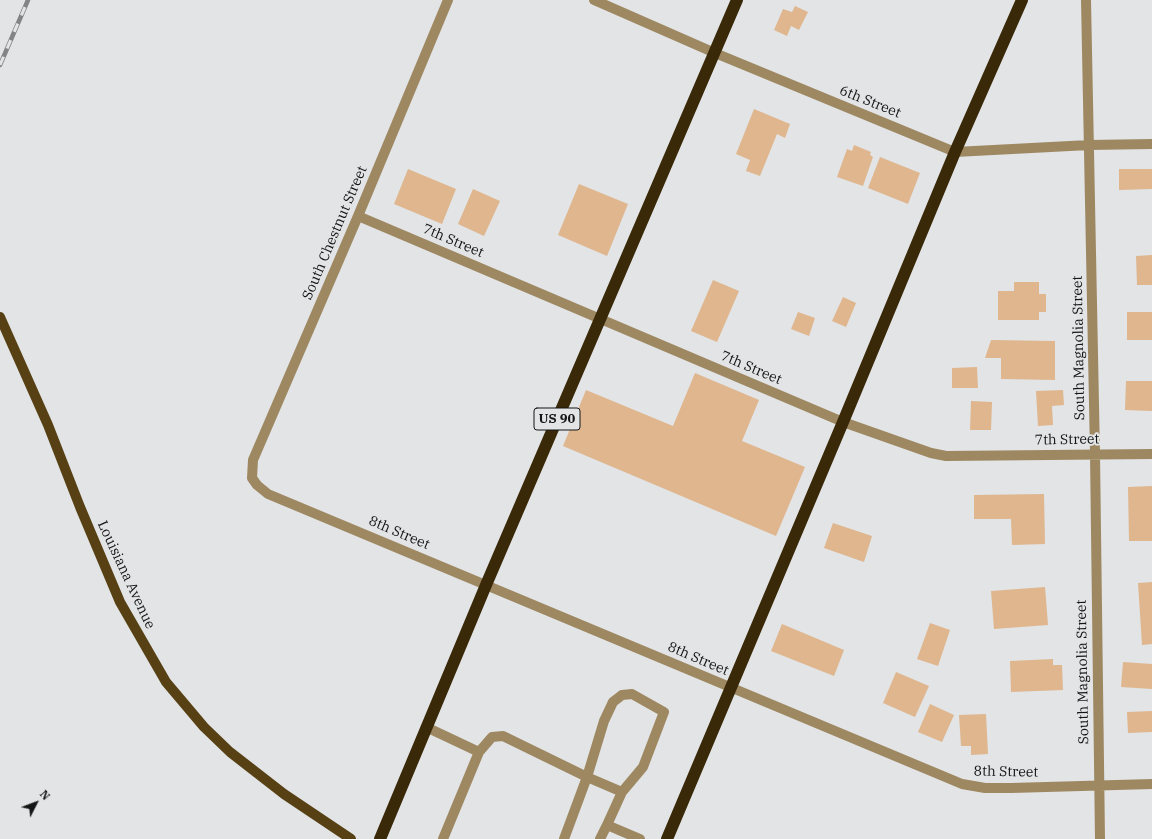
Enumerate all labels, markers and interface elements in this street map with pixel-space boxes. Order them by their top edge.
street label: 6th Street [837,82,903,122]
street label: South Chestnut Street [299,164,371,302]
street label: 7th Street [420,221,486,261]
street label: South Magnolia Street [1069,275,1089,421]
street label: 7th Street [718,348,784,388]
road number: US 90 [534,408,580,430]
street label: 7th Street [1035,431,1099,449]
street label: 8th Street [366,513,432,553]
street label: Louisiana Avenue [94,518,158,632]
street label: South Magnolia Street [1073,599,1093,745]
street label: 8th Street [665,639,731,679]
street label: 8th Street [974,763,1038,781]
north arrow [16,783,56,823]
text: N [37,787,53,803]

